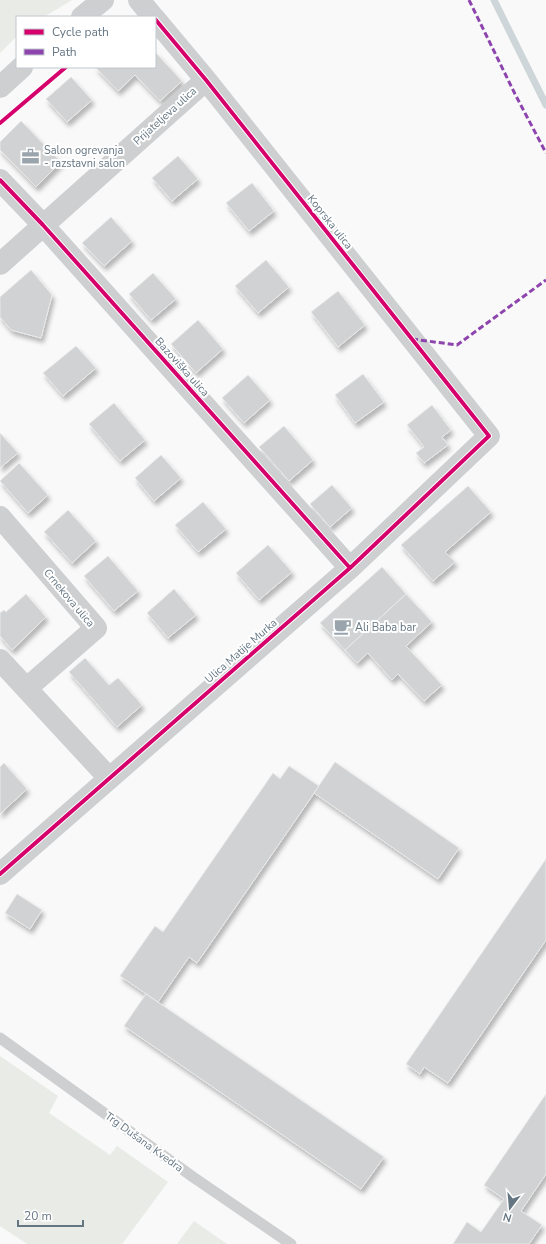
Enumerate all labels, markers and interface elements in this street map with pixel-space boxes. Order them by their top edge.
legend [16,16,156,68]
text: Cycle path [52,24,109,40]
text: Path [52,44,77,60]
street label: Prijateljeva ulica [130,84,200,148]
place label: Salon ogrevanja - razstavni salon [44,143,125,171]
office icon: Salon ogrevanja - razstavni salon [21,146,41,166]
street label: Koprska ulica [304,192,356,253]
street label: Bazoviška ulica [151,334,213,400]
street label: Crnekova ulica [40,566,98,630]
street label: Ulica Matije Murka [202,615,280,687]
cafe icon: Ali Baba bar [332,617,352,637]
place label: Ali Baba bar [355,620,416,635]
street label: Trg Dušana Kvedra [102,1108,186,1176]
north arrow [490,1188,530,1228]
scale bar [18,1202,83,1228]
text: 20 m [24,1208,52,1224]
text: N [501,1209,513,1225]

